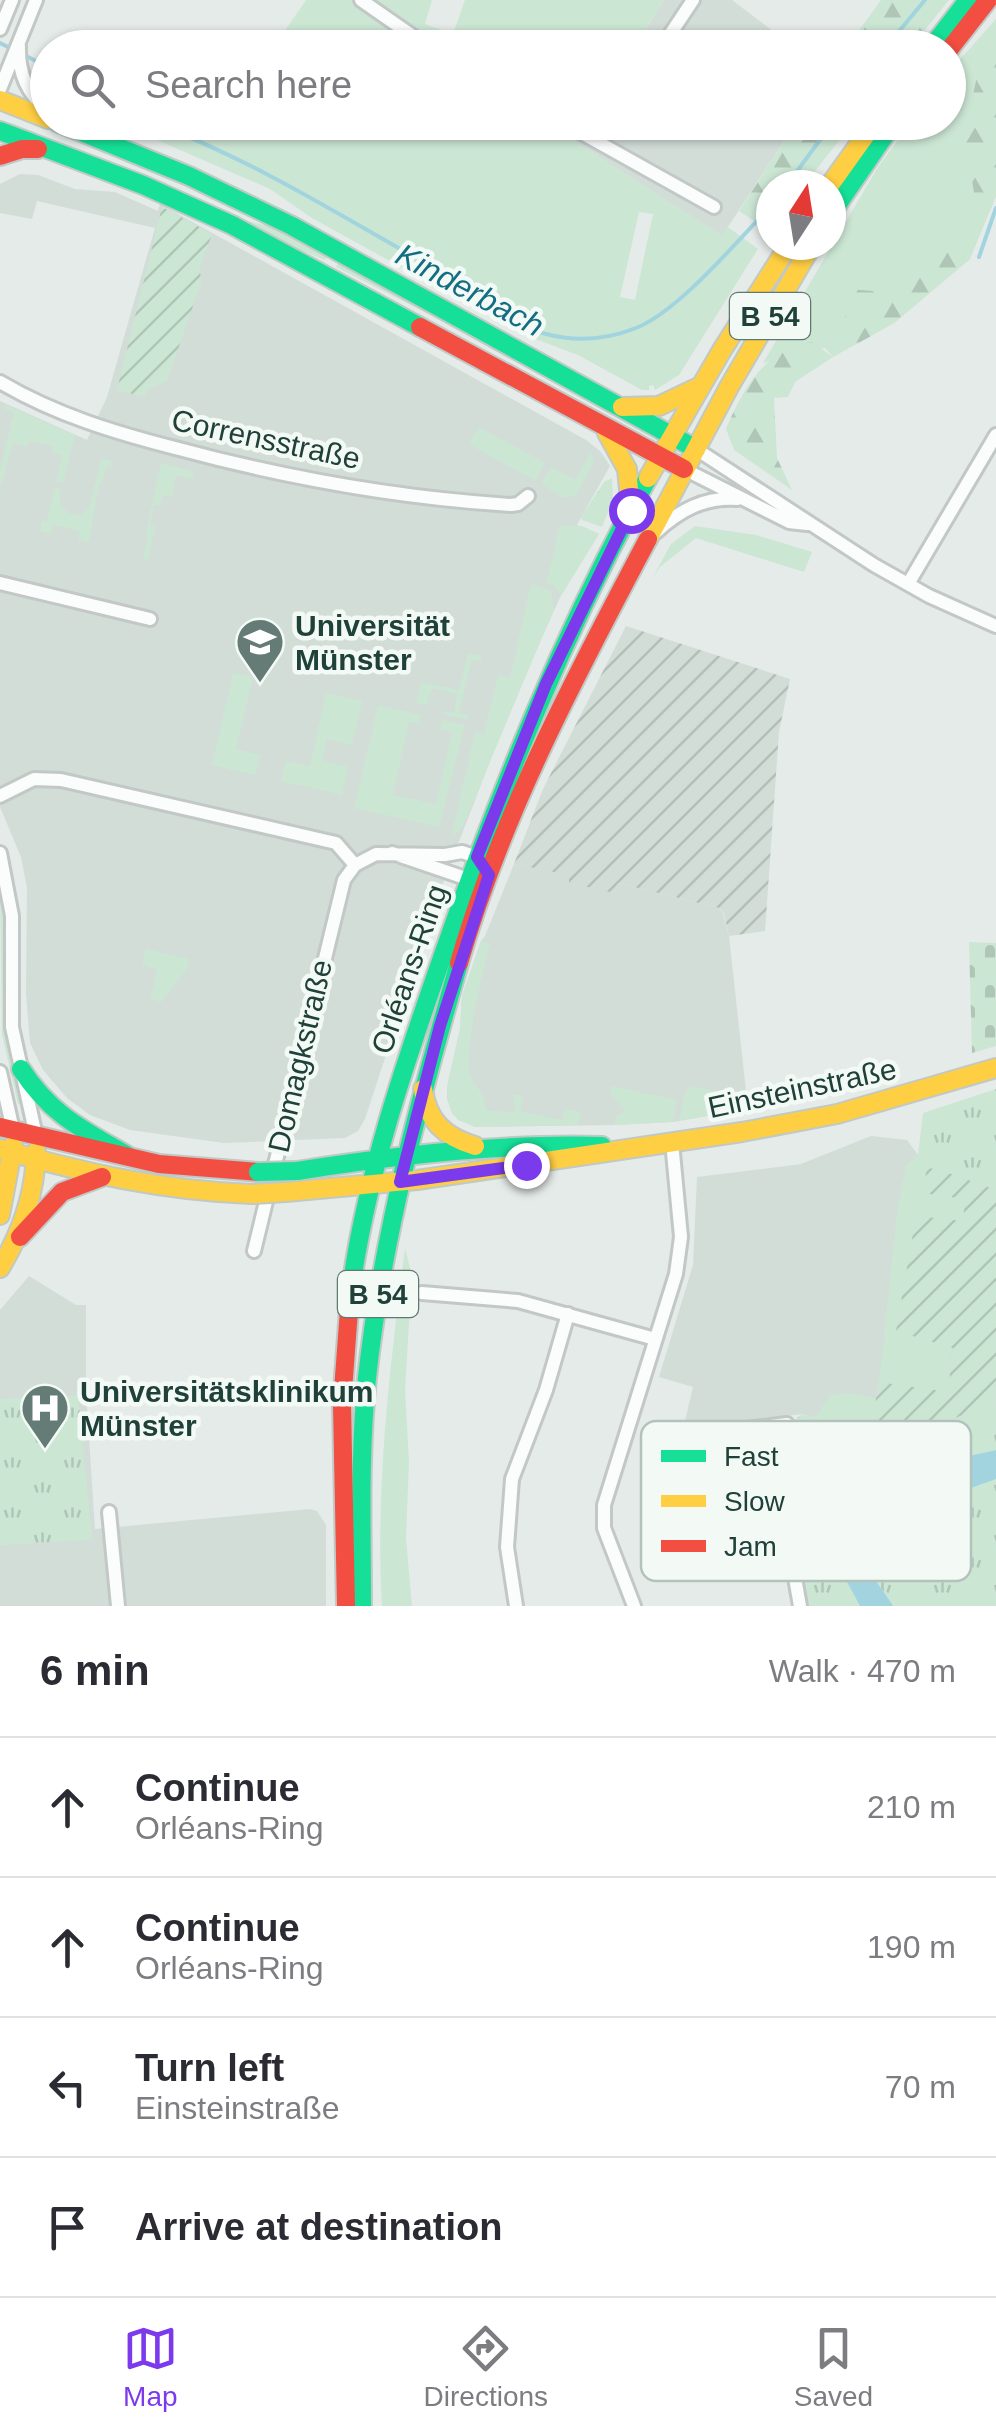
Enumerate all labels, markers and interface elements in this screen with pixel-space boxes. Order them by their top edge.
search box [30,30,966,140]
icon: search [65,58,120,113]
text: Search here [145,64,352,106]
north arrow [756,170,846,260]
water label: Kinderbach [390,236,550,344]
road number: B 54 [730,293,810,339]
street label: Corrensstraße [169,403,363,475]
route start [609,488,655,534]
place label: Universität Münster [295,609,450,676]
school or university icon: Universität Münster [234,616,286,684]
street label: Orléans-Ring [365,880,453,1058]
street label: Domagkstraße [262,956,338,1156]
street label: Einsteinstraße [705,1052,899,1124]
route end [504,1143,550,1189]
road number: B 54 [338,1271,418,1317]
place label: Universitätsklinikum Münster [80,1375,373,1442]
hospital icon: Universitätsklinikum Münster [19,1382,71,1450]
legend [641,1421,971,1581]
text: Fast [724,1441,779,1472]
text: Slow [724,1486,785,1517]
text: Jam [724,1531,777,1562]
text: 6 min [40,1647,150,1694]
text: Walk · 470 m [769,1653,956,1689]
text: Continue [135,1767,300,1809]
icon: ahead [40,1780,95,1835]
text: 210 m [867,1789,956,1825]
text: Orléans-Ring [135,1810,324,1846]
text: Continue [135,1907,300,1949]
icon: ahead [40,1920,95,1975]
text: 190 m [867,1929,956,1965]
text: Orléans-Ring [135,1950,324,1986]
text: Turn left [135,2047,284,2089]
icon: left [40,2060,95,2115]
text: 70 m [885,2069,956,2105]
text: Einsteinstraße [135,2090,340,2126]
icon: arrive [40,2200,95,2255]
text: Arrive at destination [135,2206,502,2248]
tab: Map [123,2321,178,2413]
tab: Directions [424,2321,548,2413]
tab: Saved [794,2321,873,2413]

